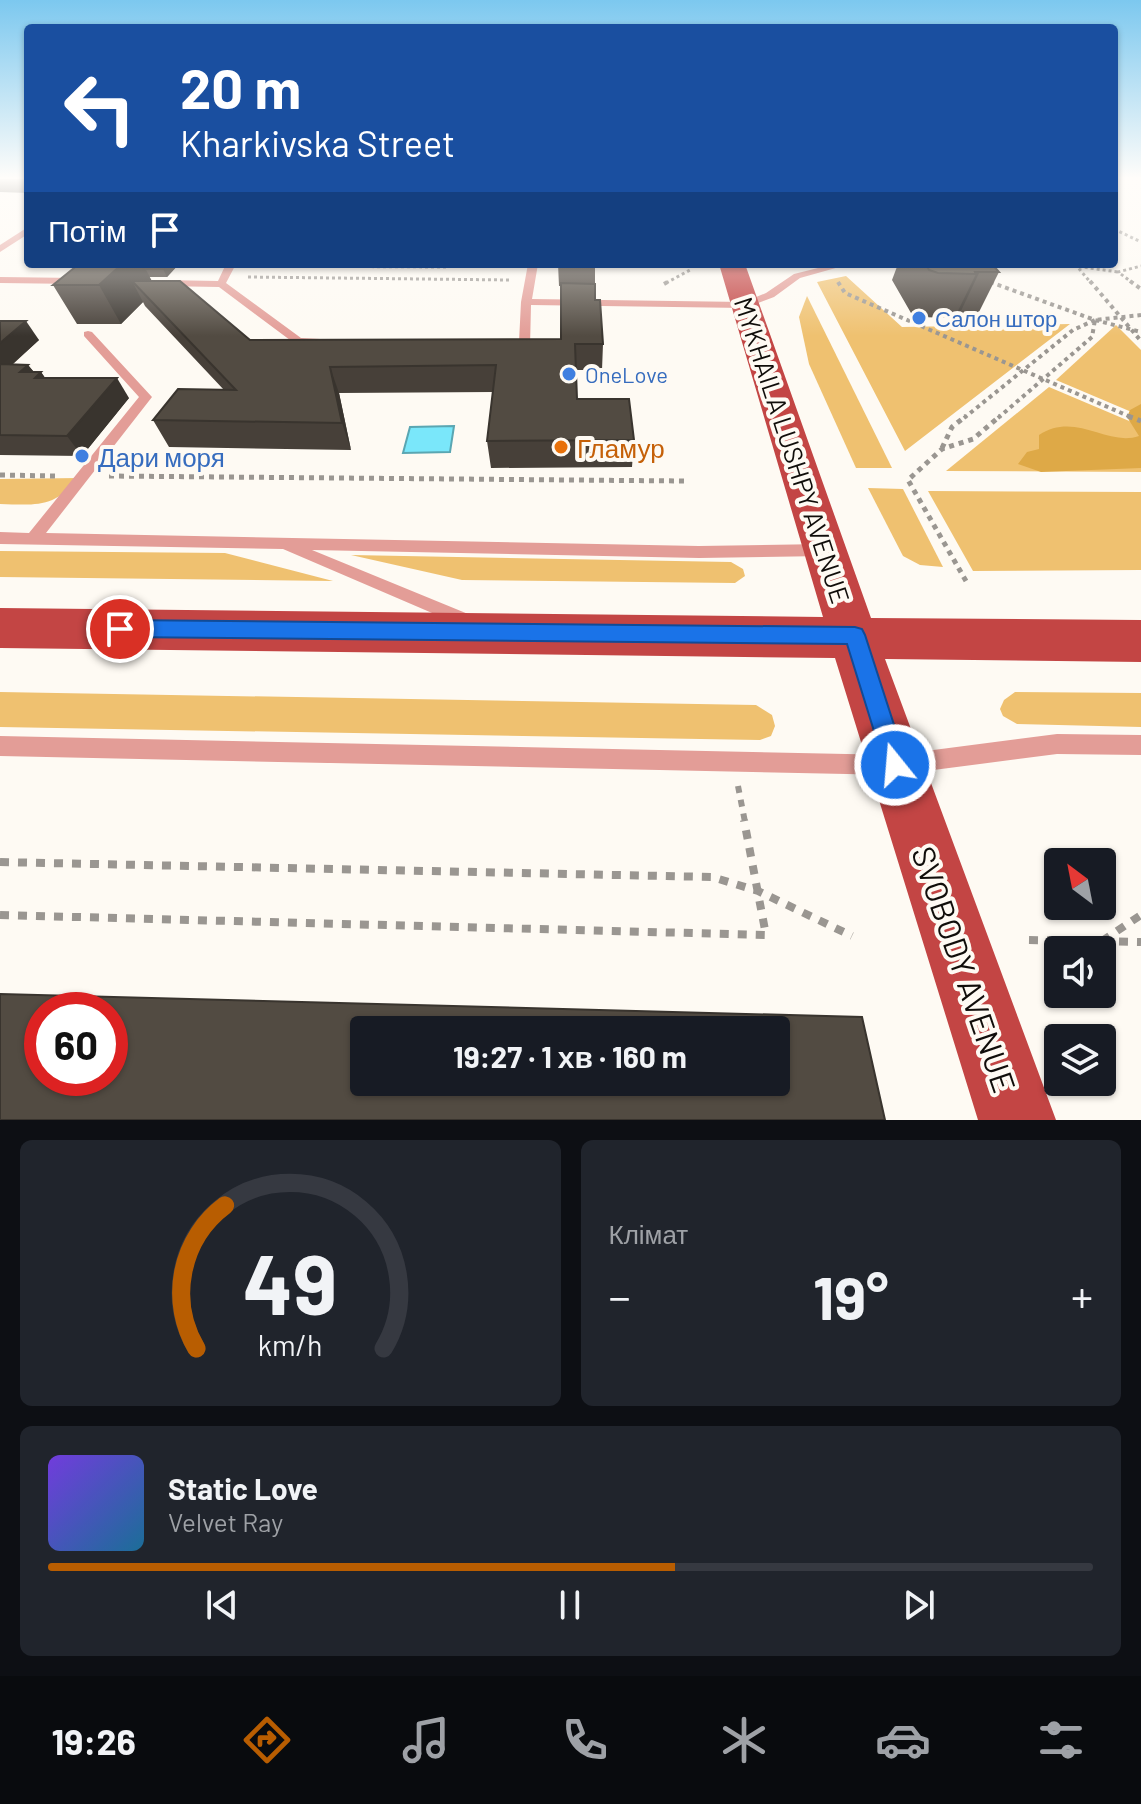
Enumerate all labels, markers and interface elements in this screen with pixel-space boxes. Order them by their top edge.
text: 20 m [180,53,301,120]
icon: left [48,56,152,160]
text: Kharkivska Street [180,121,455,164]
icon: arrive [143,208,187,252]
text: Потім [48,212,127,248]
street label: MYKHAILA LUSHPY AVENUE [729,293,857,607]
place label: Салон штор [935,305,1057,332]
marker: Салон штор [910,309,928,327]
place label: OneLove [585,361,668,387]
marker: OneLove [560,365,578,383]
place label: Гламур [577,432,665,463]
marker: Гламур [552,438,570,456]
place label: Дари моря [98,441,225,472]
marker: Дари моря [73,447,91,465]
pin [86,595,154,663]
icon: arrive [98,607,142,651]
position arrow [853,723,937,807]
street label: SVOBODY AVENUE [905,841,1025,1097]
north arrow [1044,848,1116,920]
map controls [1044,848,1116,1096]
button: sound [1044,936,1116,1008]
speed limit sign: 60 [24,992,128,1096]
button: layers [1044,1024,1116,1096]
text: 19:27 · 1 хв · 160 m [453,1038,687,1074]
text: Клімат [609,1218,688,1249]
text: 49 [243,1232,338,1332]
text: 19° [813,1260,889,1332]
text: − [609,1269,631,1322]
text: + [1071,1269,1093,1322]
text: km/h [258,1327,323,1362]
text: Static Love [168,1470,318,1506]
text: Velvet Ray [168,1506,283,1537]
icon: previous [200,1583,244,1627]
icon: pause [548,1583,592,1627]
icon: next [897,1583,941,1627]
icon: directions [239,1712,295,1768]
icon: music [398,1712,454,1768]
icon: phone [557,1712,613,1768]
icon: climate [716,1712,772,1768]
icon: car [875,1712,931,1768]
icon: filters [1033,1712,1089,1768]
text: 19:26 [51,1719,136,1762]

